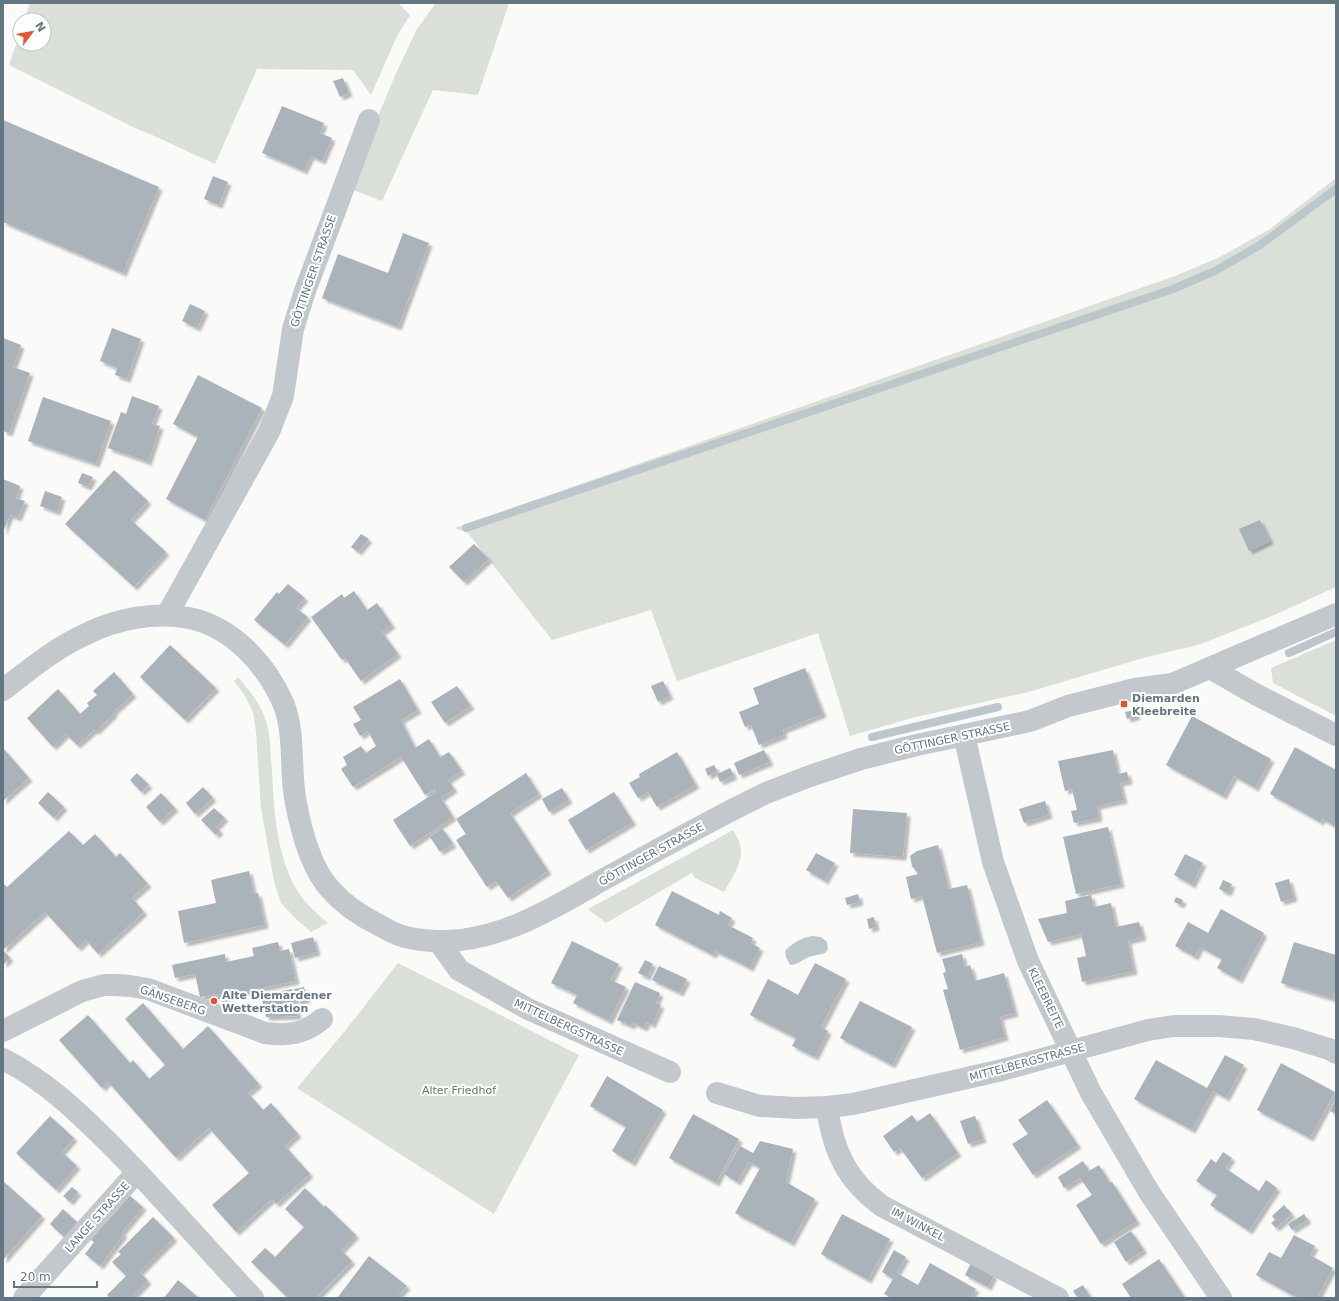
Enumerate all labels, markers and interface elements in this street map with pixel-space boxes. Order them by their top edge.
north arrow [12,12,52,52]
text: N [32,20,48,34]
street label: GÖTTINGER STRASSE [288,213,339,329]
place label: Diemarden Kleebreite [1132,692,1200,718]
marker: Diemarden Kleebreite [1119,699,1129,709]
street label: GÖTTINGER STRASSE [893,720,1011,757]
street label: GÖTTINGER STRASSE [597,820,706,889]
street label: KLEEBREITE [1025,966,1066,1031]
street label: GÄNSEBERG [138,983,208,1018]
place label: Alte Diemardener Wetterstation [222,989,332,1015]
marker: Alte Diemardener Wetterstation [209,996,219,1006]
street label: MITTELBERGSTRASSE [512,996,626,1059]
street label: MITTELBERGSTRASSE [968,1041,1086,1084]
park label: Alter Friedhof [422,1084,497,1097]
street label: LANGE STRASSE [62,1179,132,1255]
street label: IM WINKEL [889,1205,948,1244]
scale bar [14,1263,97,1289]
text: 20 m [20,1270,51,1284]

